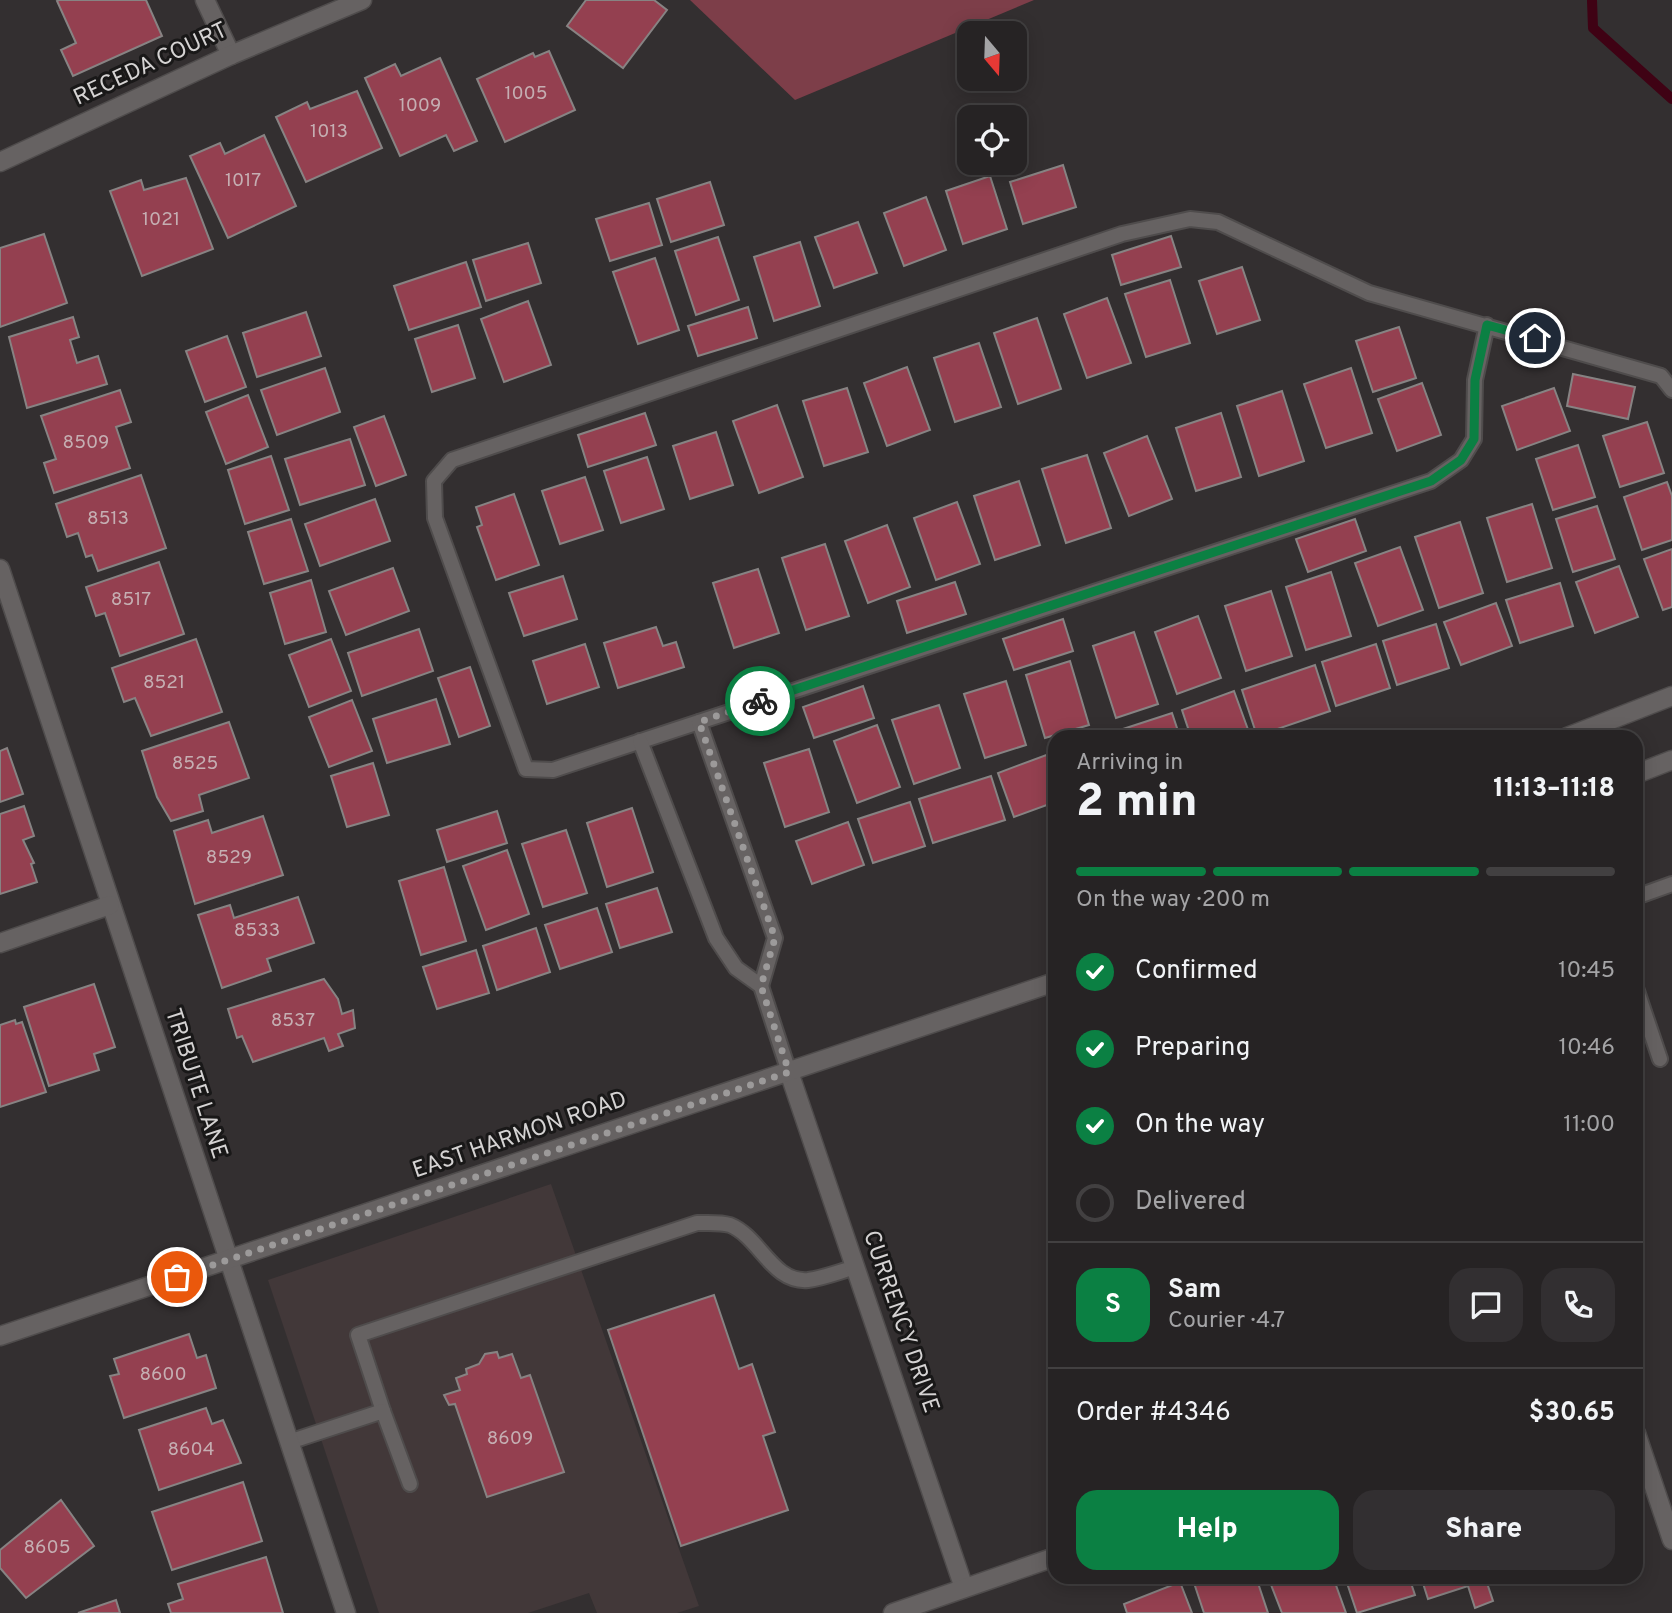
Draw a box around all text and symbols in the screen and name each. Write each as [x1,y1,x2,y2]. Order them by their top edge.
street label: RECEDA COURT [69,17,233,113]
north arrow [957,21,1027,91]
map controls [957,21,1027,175]
house number: 1005 [504,82,548,106]
house number: 1009 [399,94,441,118]
button: locate [957,105,1027,175]
house number: 1013 [310,120,348,144]
house number: 1017 [225,169,261,193]
house number: 1021 [142,208,180,232]
pin [1505,308,1565,368]
icon: home [1516,319,1554,357]
house number: 8509 [63,431,109,455]
house number: 8513 [87,507,129,531]
house number: 8517 [111,588,151,612]
courier [725,666,795,736]
house number: 8521 [143,671,185,695]
icon: bike [741,682,779,720]
text: Arriving in [1076,749,1183,778]
house number: 8525 [172,752,218,776]
text: 11:13–11:18 [1493,773,1615,806]
text: 2 min [1076,774,1198,833]
house number: 8529 [206,846,252,870]
text: On the way · 200 m [1076,886,1270,915]
house number: 8533 [234,919,280,943]
icon: check [1076,953,1114,991]
text: Confirmed [1135,955,1258,988]
text: 10:45 [1558,957,1615,986]
street label: TRIBUTE LANE [157,1005,233,1163]
house number: 8537 [271,1009,315,1033]
icon: check [1076,1030,1114,1068]
text: Preparing [1135,1032,1250,1065]
text: 10:46 [1558,1034,1615,1063]
street label: EAST HARMON ROAD [409,1086,631,1186]
icon: check [1076,1107,1114,1145]
text: On the way [1135,1109,1265,1142]
text: 11:00 [1563,1111,1615,1140]
text: Delivered [1135,1186,1246,1219]
street label: CURRENCY DRIVE [855,1227,945,1417]
pin [147,1247,207,1307]
icon: bag [158,1258,196,1296]
button: chat [1449,1268,1523,1342]
button: phone [1541,1268,1615,1342]
text: Sam [1168,1274,1221,1307]
text: S [1105,1289,1121,1322]
text: Courier · 4.7 [1168,1307,1285,1336]
house number: 8600 [139,1363,187,1387]
text: Order #4346 [1076,1397,1231,1430]
text: $30.65 [1529,1397,1615,1430]
house number: 8609 [487,1427,533,1451]
house number: 8604 [168,1438,214,1462]
button: Help [1076,1490,1339,1570]
button: Share [1353,1490,1615,1570]
house number: 8605 [24,1536,70,1560]

